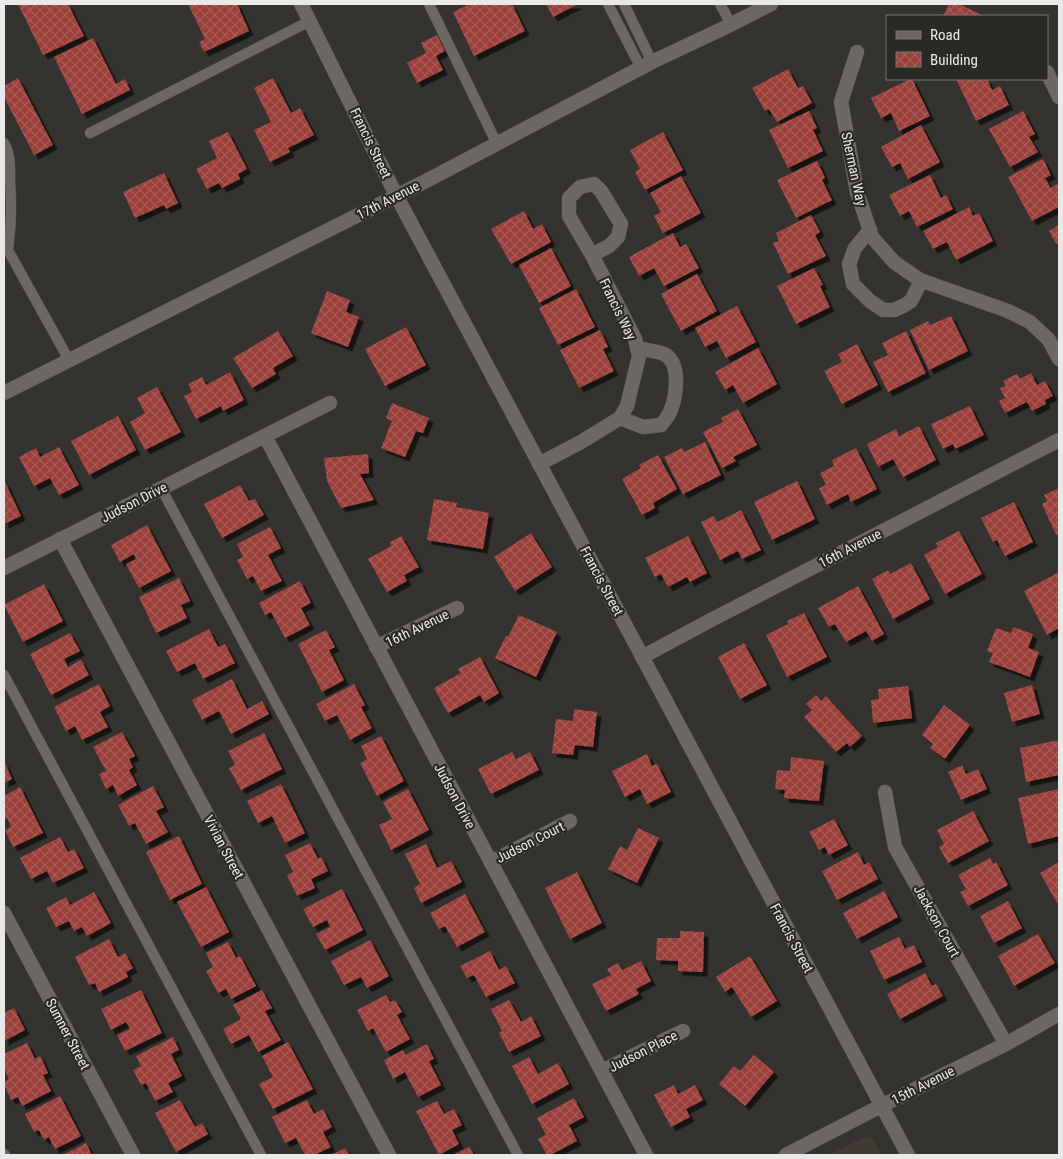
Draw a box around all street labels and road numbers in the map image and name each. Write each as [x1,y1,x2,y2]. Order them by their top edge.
street label: Francis Street [347,105,395,181]
street label: Sherman Way [838,131,870,207]
street label: 17th Avenue [354,177,422,223]
street label: Francis Way [596,276,640,342]
street label: Judson Drive [98,478,170,525]
street label: 16th Avenue [816,525,884,571]
street label: Francis Street [577,544,627,618]
street label: 16th Avenue [383,606,452,650]
street label: Judson Drive [431,761,479,832]
street label: Vivian Street [201,812,247,882]
street label: Judson Court [493,818,567,866]
street label: Jackson Court [911,882,963,960]
street label: Francis Street [767,901,817,975]
street label: Sumner Street [43,996,93,1072]
street label: Judson Place [606,1027,680,1075]
street label: 15th Avenue [889,1062,957,1108]

